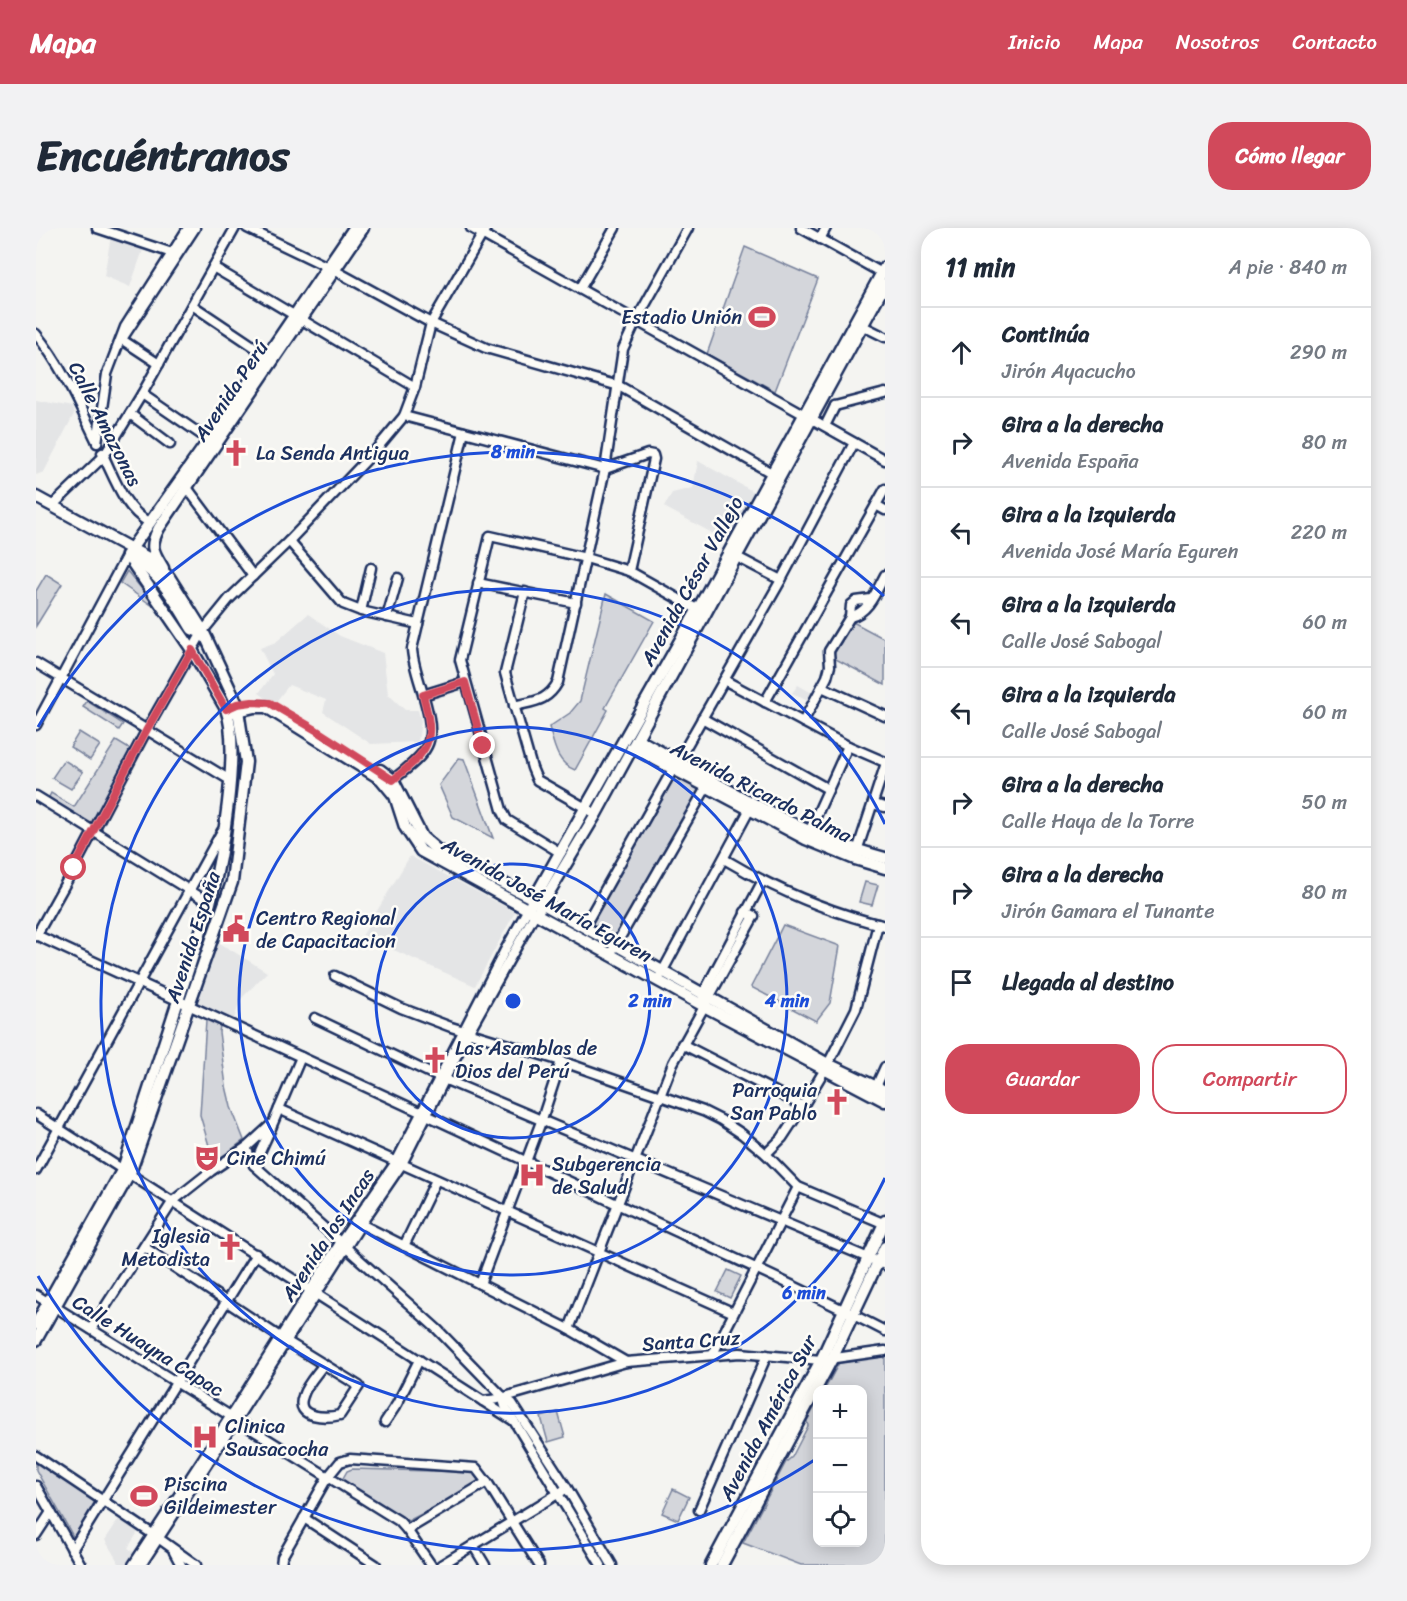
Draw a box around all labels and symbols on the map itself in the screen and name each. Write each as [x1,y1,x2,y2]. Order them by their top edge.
place label: Estadio Unión [621,300,742,335]
sports icon: Estadio Unión [747,302,777,332]
street label: Avenida Perú [183,333,278,450]
street label: Calle Amazonas [58,355,152,494]
place label: La Senda Antigua [256,436,409,471]
text: 8 min [490,436,535,468]
church icon: La Senda Antigua [221,438,251,468]
street label: Avenida César Vallejo [630,490,753,673]
street label: Avenida Ricardo Palma [663,731,859,853]
route end [469,732,495,758]
street label: Avenida José María Eguren [434,827,659,973]
route start [60,854,86,880]
street label: Avenida España [155,866,231,1008]
place label: Centro Regional de Capacitacion [256,901,396,959]
public building icon: Centro Regional de Capacitacion [221,914,251,944]
text: 2 min [627,985,672,1017]
text: 4 min [764,985,810,1017]
centre of rings [503,991,523,1011]
place label: Las Asamblas de Dios del Perú [455,1031,597,1089]
church icon: Las Asamblas de Dios del Perú [420,1045,450,1075]
place label: Parroquia San Pablo [730,1073,818,1131]
church icon: Parroquia San Pablo [822,1087,852,1117]
place label: Cine Chimú [227,1141,326,1176]
theatre icon: Cine Chimú [192,1143,222,1173]
place label: Subgerencia de Salud [552,1147,662,1205]
hospital icon: Subgerencia de Salud [517,1160,547,1190]
street label: Avenida los Incas [271,1161,385,1310]
place label: Iglesia Metodista [121,1219,210,1277]
church icon: Iglesia Metodista [215,1232,245,1262]
text: 6 min [781,1277,826,1309]
street label: Calle Huayna Capac [65,1285,231,1407]
street label: Santa Cruz [641,1320,742,1362]
street label: Avenida América Sur [709,1327,827,1508]
place label: Clinica Sausacocha [225,1409,329,1467]
hospital icon: Clinica Sausacocha [190,1422,220,1452]
place label: Piscina Gildeimester [164,1467,277,1525]
sports icon: Piscina Gildeimester [129,1481,159,1511]

